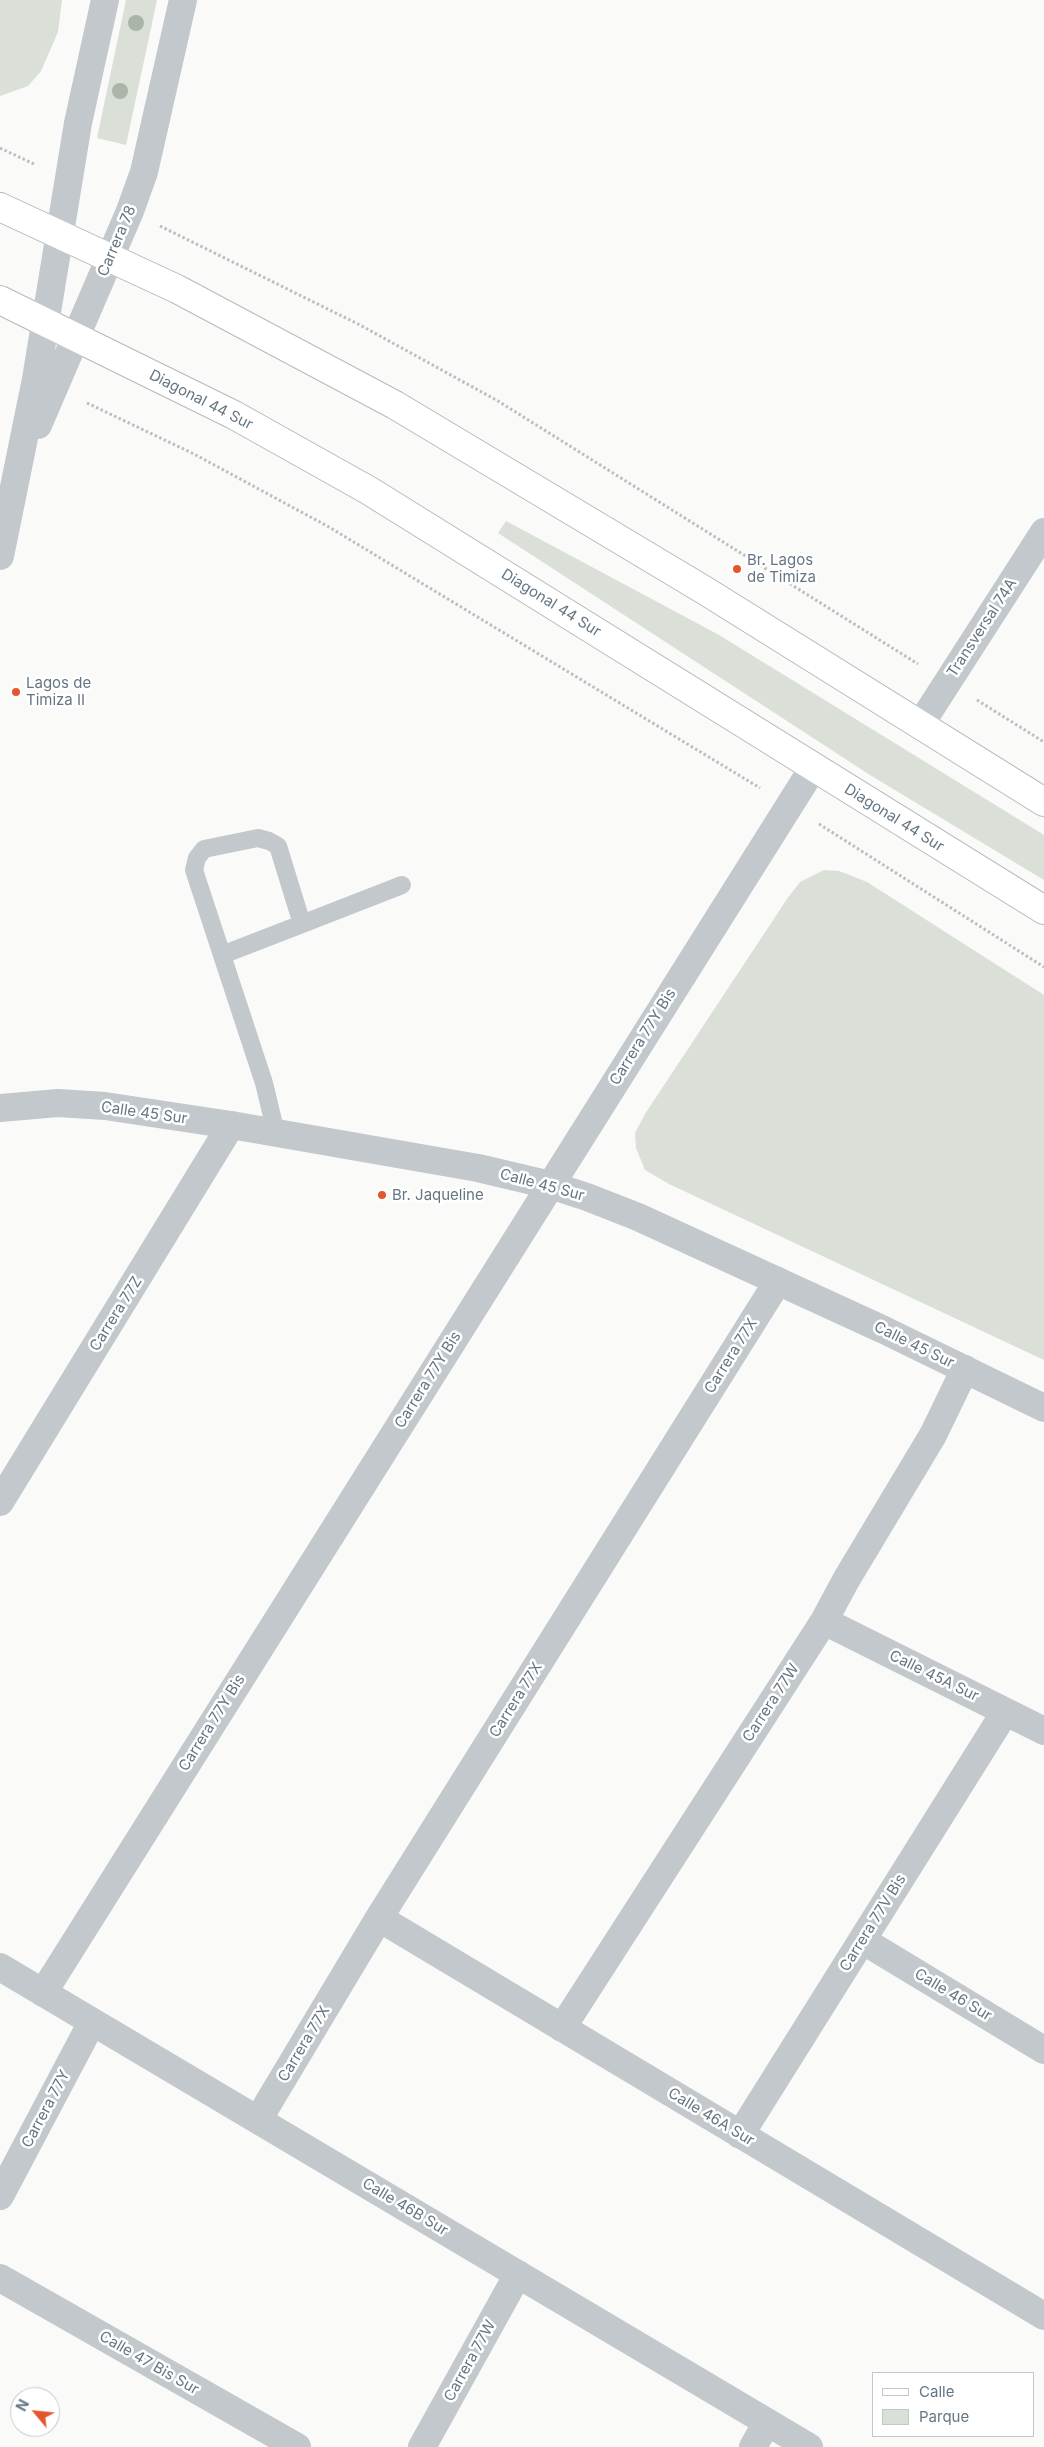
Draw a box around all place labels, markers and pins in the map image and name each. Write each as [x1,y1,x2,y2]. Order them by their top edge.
place label: Br. Lagos de Timiza [747,551,816,586]
marker: Br. Lagos de Timiza [731,563,743,575]
place label: Lagos de Timiza II [26,674,91,709]
marker: Lagos de Timiza II [10,686,22,698]
place label: Br. Jaqueline [392,1186,484,1204]
marker: Br. Jaqueline [376,1189,388,1201]

